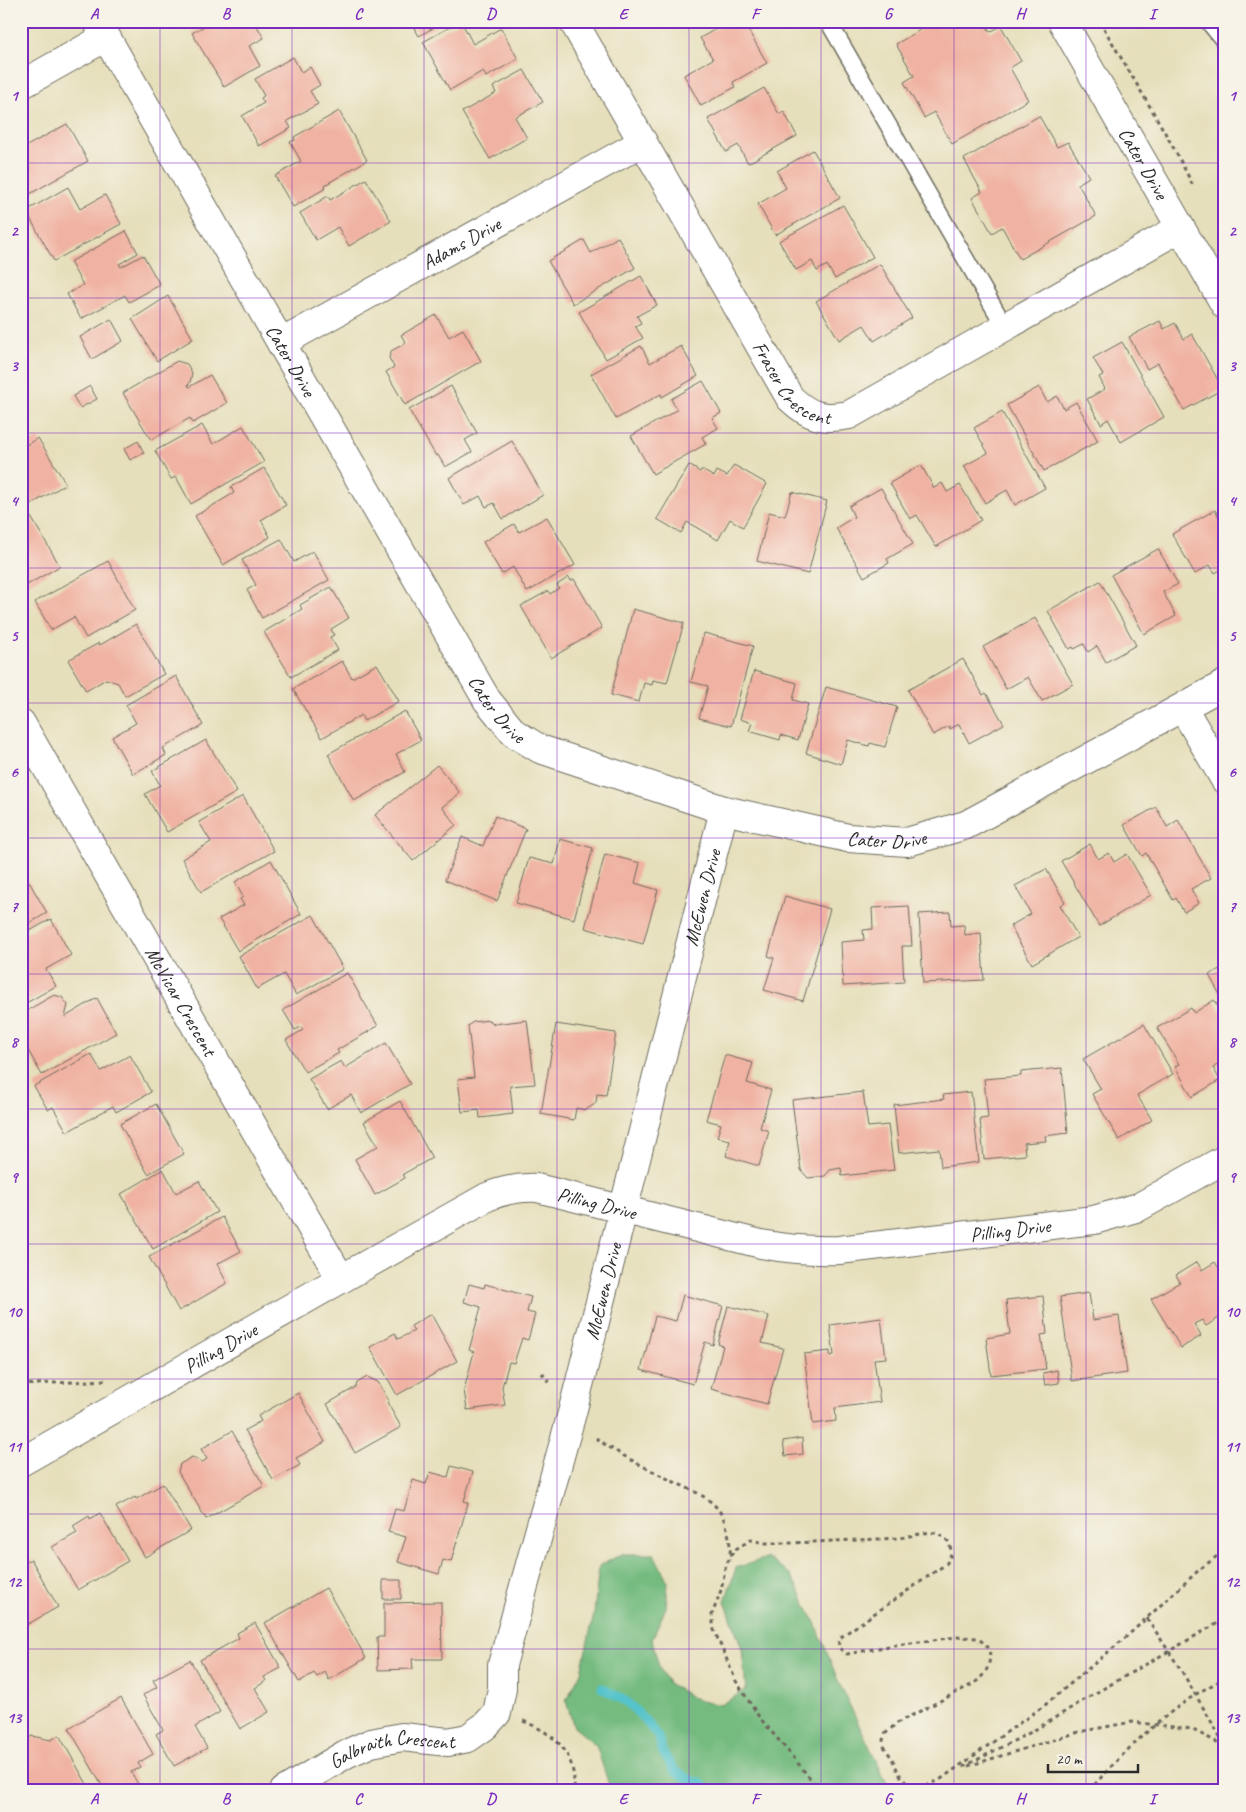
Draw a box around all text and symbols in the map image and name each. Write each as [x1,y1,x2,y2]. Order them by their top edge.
text: A [90,4,100,24]
text: B [222,4,232,24]
text: C [354,4,364,24]
text: D [486,4,497,24]
text: E [619,4,630,24]
text: F [751,4,762,24]
text: G [884,4,894,24]
text: H [1015,4,1027,24]
text: I [1149,4,1159,24]
text: 1 [10,86,19,106]
text: 1 [1228,86,1237,106]
street label: Cater Drive [1113,123,1175,205]
street label: Adams Drive [417,210,506,275]
text: 2 [10,221,19,241]
text: 2 [1228,221,1237,241]
street label: Cater Drive [261,320,322,402]
street label: Fraser Crescent [747,336,833,430]
text: 3 [10,356,19,376]
text: 3 [1228,356,1237,376]
text: 4 [10,491,19,511]
text: 4 [1228,491,1237,511]
text: 5 [11,626,20,646]
text: 5 [1229,626,1238,646]
street label: Cater Drive [463,671,530,750]
text: 6 [10,762,19,782]
text: 6 [1228,762,1237,782]
street label: Cater Drive [846,824,930,855]
street label: McEwen Drive [678,845,727,948]
text: 7 [10,897,19,917]
text: 7 [1228,897,1237,917]
street label: McVicar Crescent [140,942,224,1062]
text: 8 [10,1032,19,1052]
text: 8 [1228,1032,1237,1052]
text: 9 [10,1167,19,1187]
text: 9 [1228,1167,1237,1187]
street label: Pilling Drive [555,1181,640,1225]
street label: Pilling Drive [969,1213,1053,1247]
street label: McEwen Drive [579,1239,627,1342]
text: 10 [7,1302,23,1322]
text: 10 [1225,1302,1241,1322]
street label: Pilling Drive [180,1316,263,1379]
text: 11 [7,1437,23,1457]
text: 11 [1225,1437,1241,1457]
text: 12 [7,1572,23,1592]
text: 12 [1225,1572,1241,1592]
text: 13 [7,1708,23,1728]
text: 13 [1225,1708,1241,1728]
street label: Galbraith Crescent [324,1724,459,1774]
scale bar [1048,1742,1138,1774]
text: 20 m [1056,1750,1083,1769]
text: A [90,1789,100,1809]
text: B [222,1789,232,1809]
text: C [354,1789,364,1809]
text: D [486,1789,497,1809]
text: E [619,1789,630,1809]
text: F [751,1789,762,1809]
text: G [884,1789,894,1809]
text: H [1015,1789,1027,1809]
text: I [1149,1789,1159,1809]

